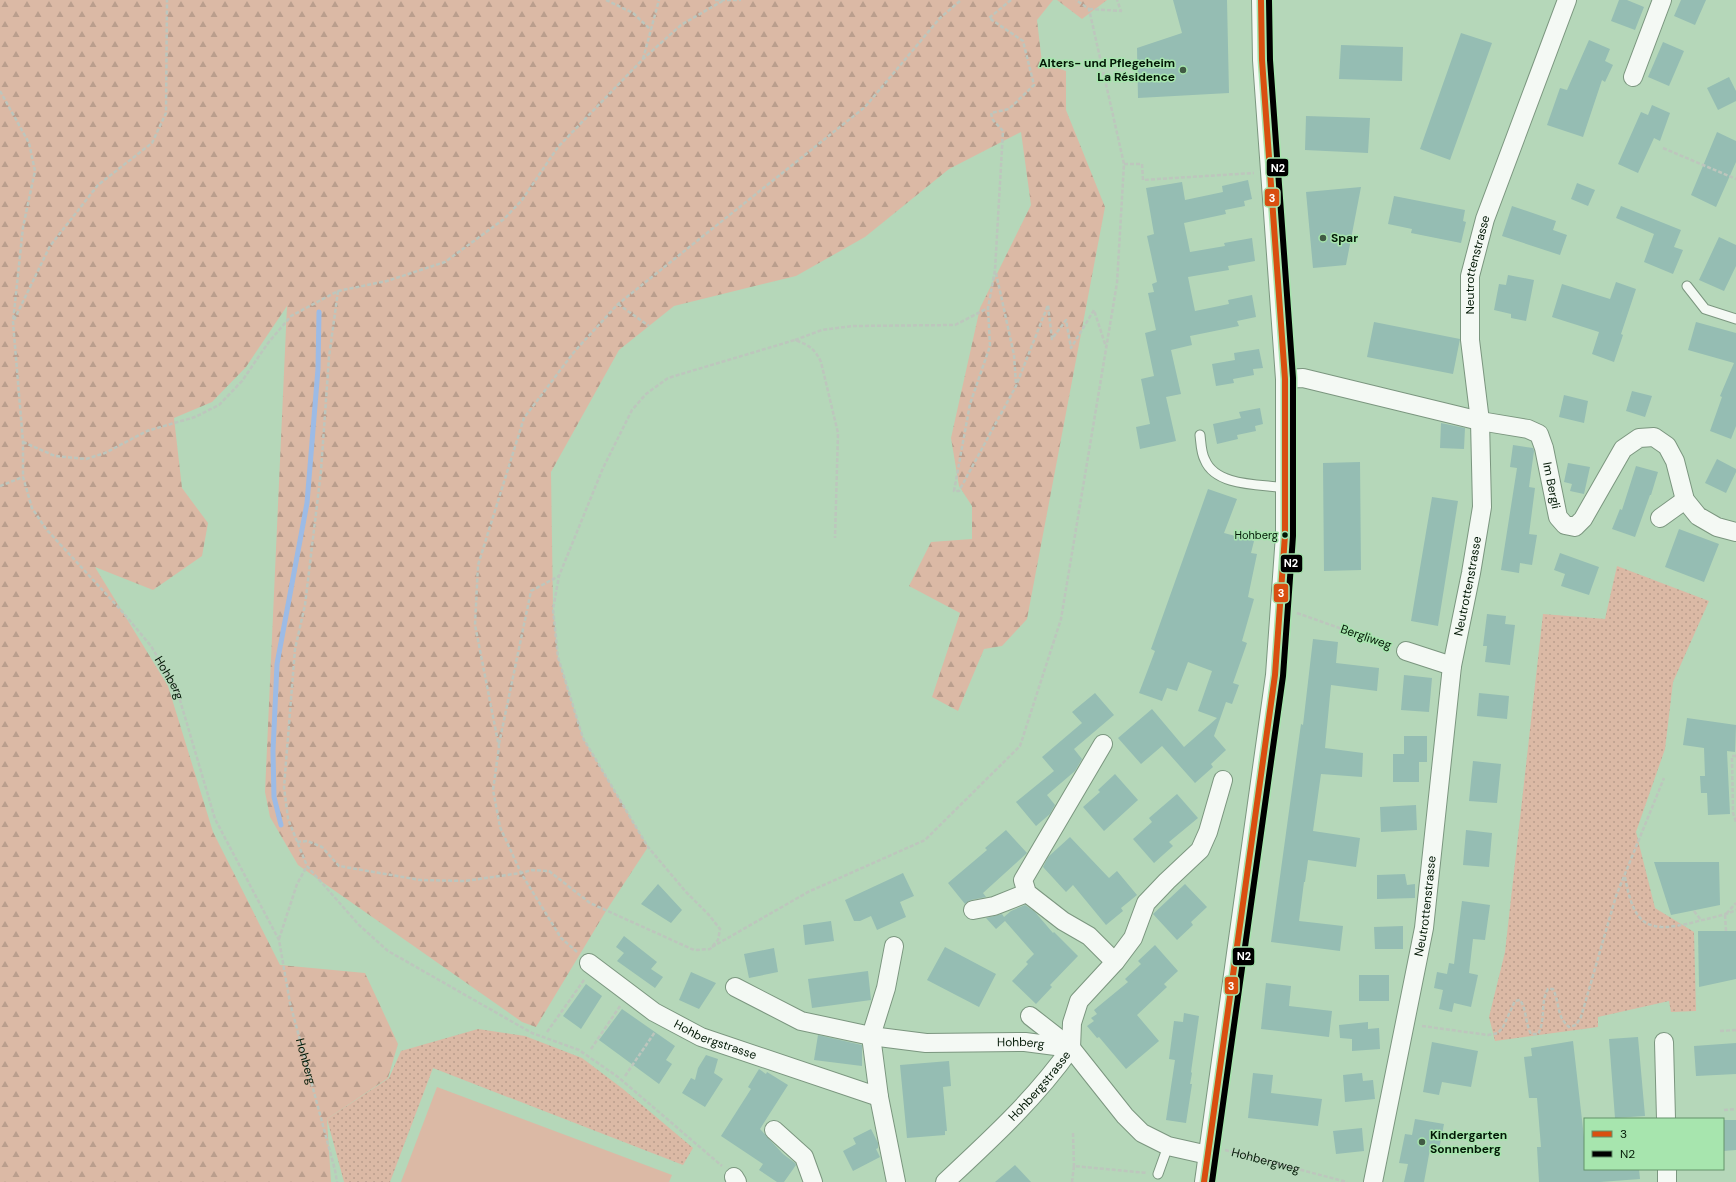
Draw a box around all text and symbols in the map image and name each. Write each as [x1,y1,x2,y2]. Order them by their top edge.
place label: Alters- und Pflegeheim La Résidence [1039,55,1175,85]
marker: Alters- und Pflegeheim La Résidence [1178,65,1188,75]
line badge: N2 [1266,158,1289,177]
text: N2 [1271,161,1285,175]
line badge: 3 [1264,188,1280,207]
text: 3 [1269,191,1275,205]
street label: Neutrottenstrasse [1462,213,1494,315]
place label: Spar [1331,230,1358,246]
marker: Spar [1318,233,1328,243]
street label: Im Bergli [1539,461,1564,510]
place label: Hohberg [1234,528,1278,542]
marker: Hohberg [1280,530,1290,540]
street label: Neutrottenstrasse [1450,535,1485,637]
line badge: N2 [1280,554,1303,573]
text: N2 [1284,556,1298,570]
line badge: 3 [1273,583,1289,603]
text: 3 [1278,586,1284,600]
street label: Bergliweg [1338,621,1394,653]
street label: Hohberg [151,653,187,702]
street label: Neutrottenstrasse [1411,855,1440,958]
line badge: N2 [1232,947,1255,966]
text: N2 [1237,949,1251,963]
line badge: 3 [1224,976,1239,995]
text: 3 [1228,979,1234,993]
street label: Hohbergstrasse [671,1016,759,1063]
street label: Hohberg [997,1034,1046,1052]
street label: Hohberg [292,1036,320,1087]
street label: Hohbergstrasse [1005,1047,1074,1125]
legend [1584,1118,1724,1170]
text: 3 [1620,1126,1627,1142]
place label: Kindergarten Sonnenberg [1430,1127,1507,1157]
marker: Kindergarten Sonnenberg [1417,1137,1427,1147]
street label: Hohbergweg [1230,1144,1302,1177]
text: N2 [1620,1146,1635,1162]

